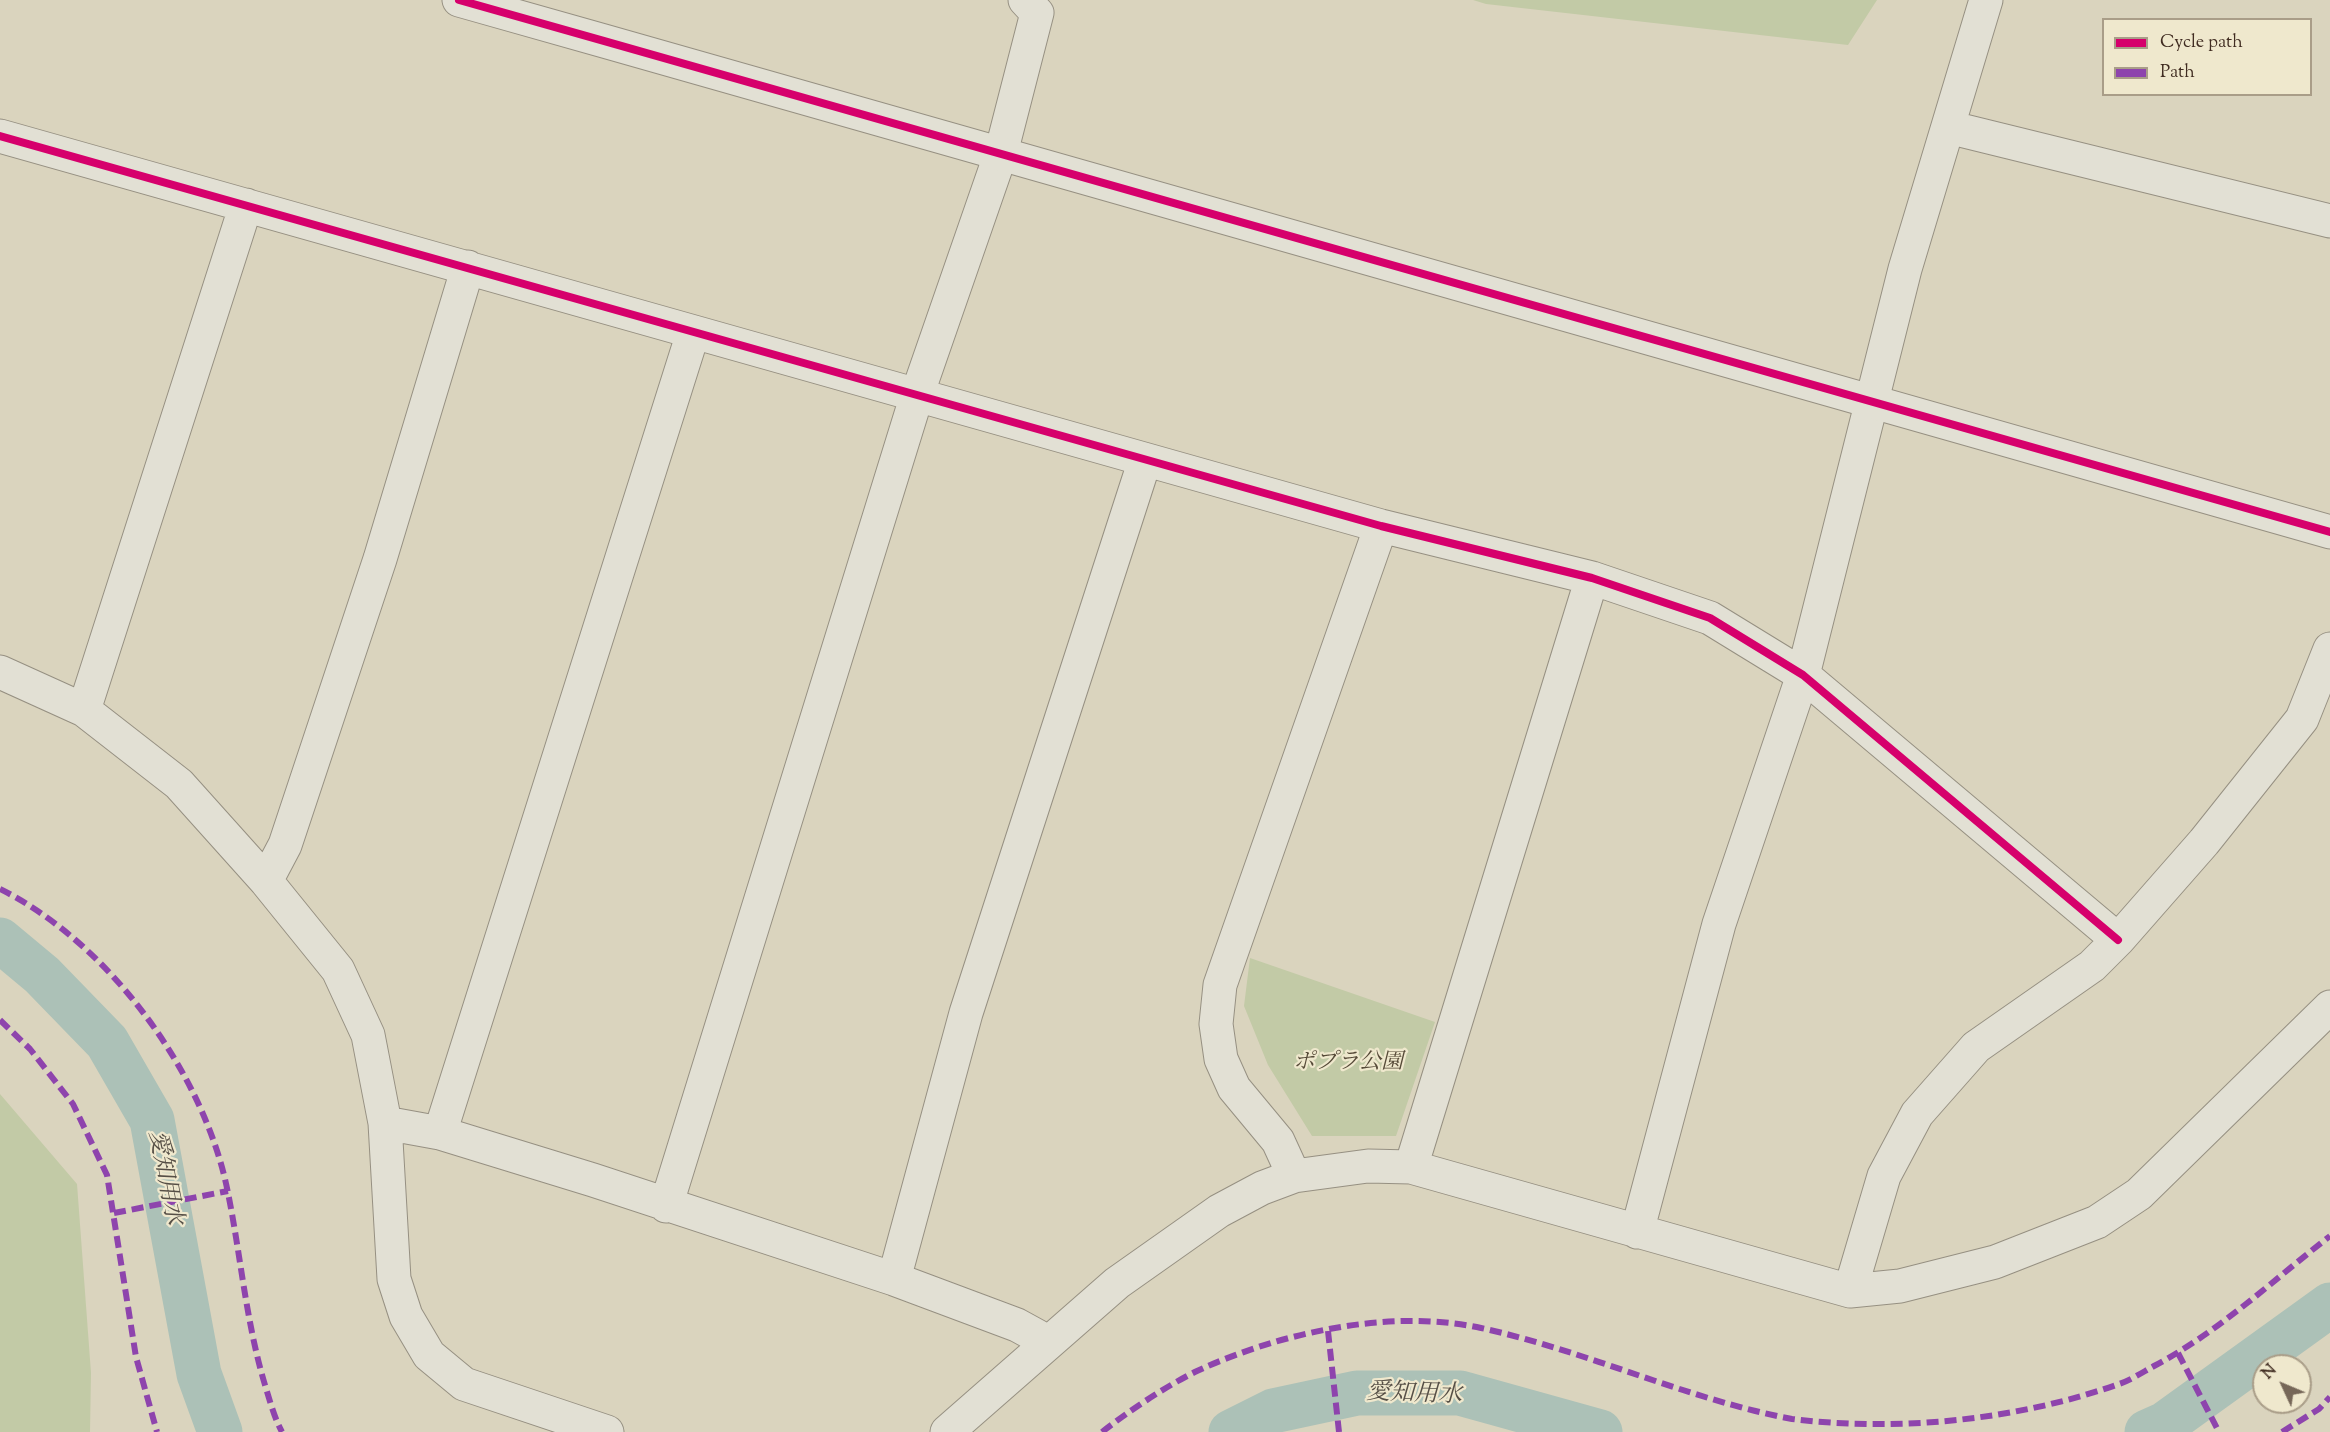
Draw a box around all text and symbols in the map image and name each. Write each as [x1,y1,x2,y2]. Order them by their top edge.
legend [2102,18,2312,96]
text: Cycle path [2160,30,2243,56]
text: Path [2160,60,2195,86]
park label: ポプラ公園 [1293,1051,1403,1077]
water label: 愛知用水 [140,1128,186,1228]
north arrow [2252,1354,2312,1414]
text: N [2257,1360,2283,1385]
water label: 愛知用水 [1366,1380,1462,1412]

